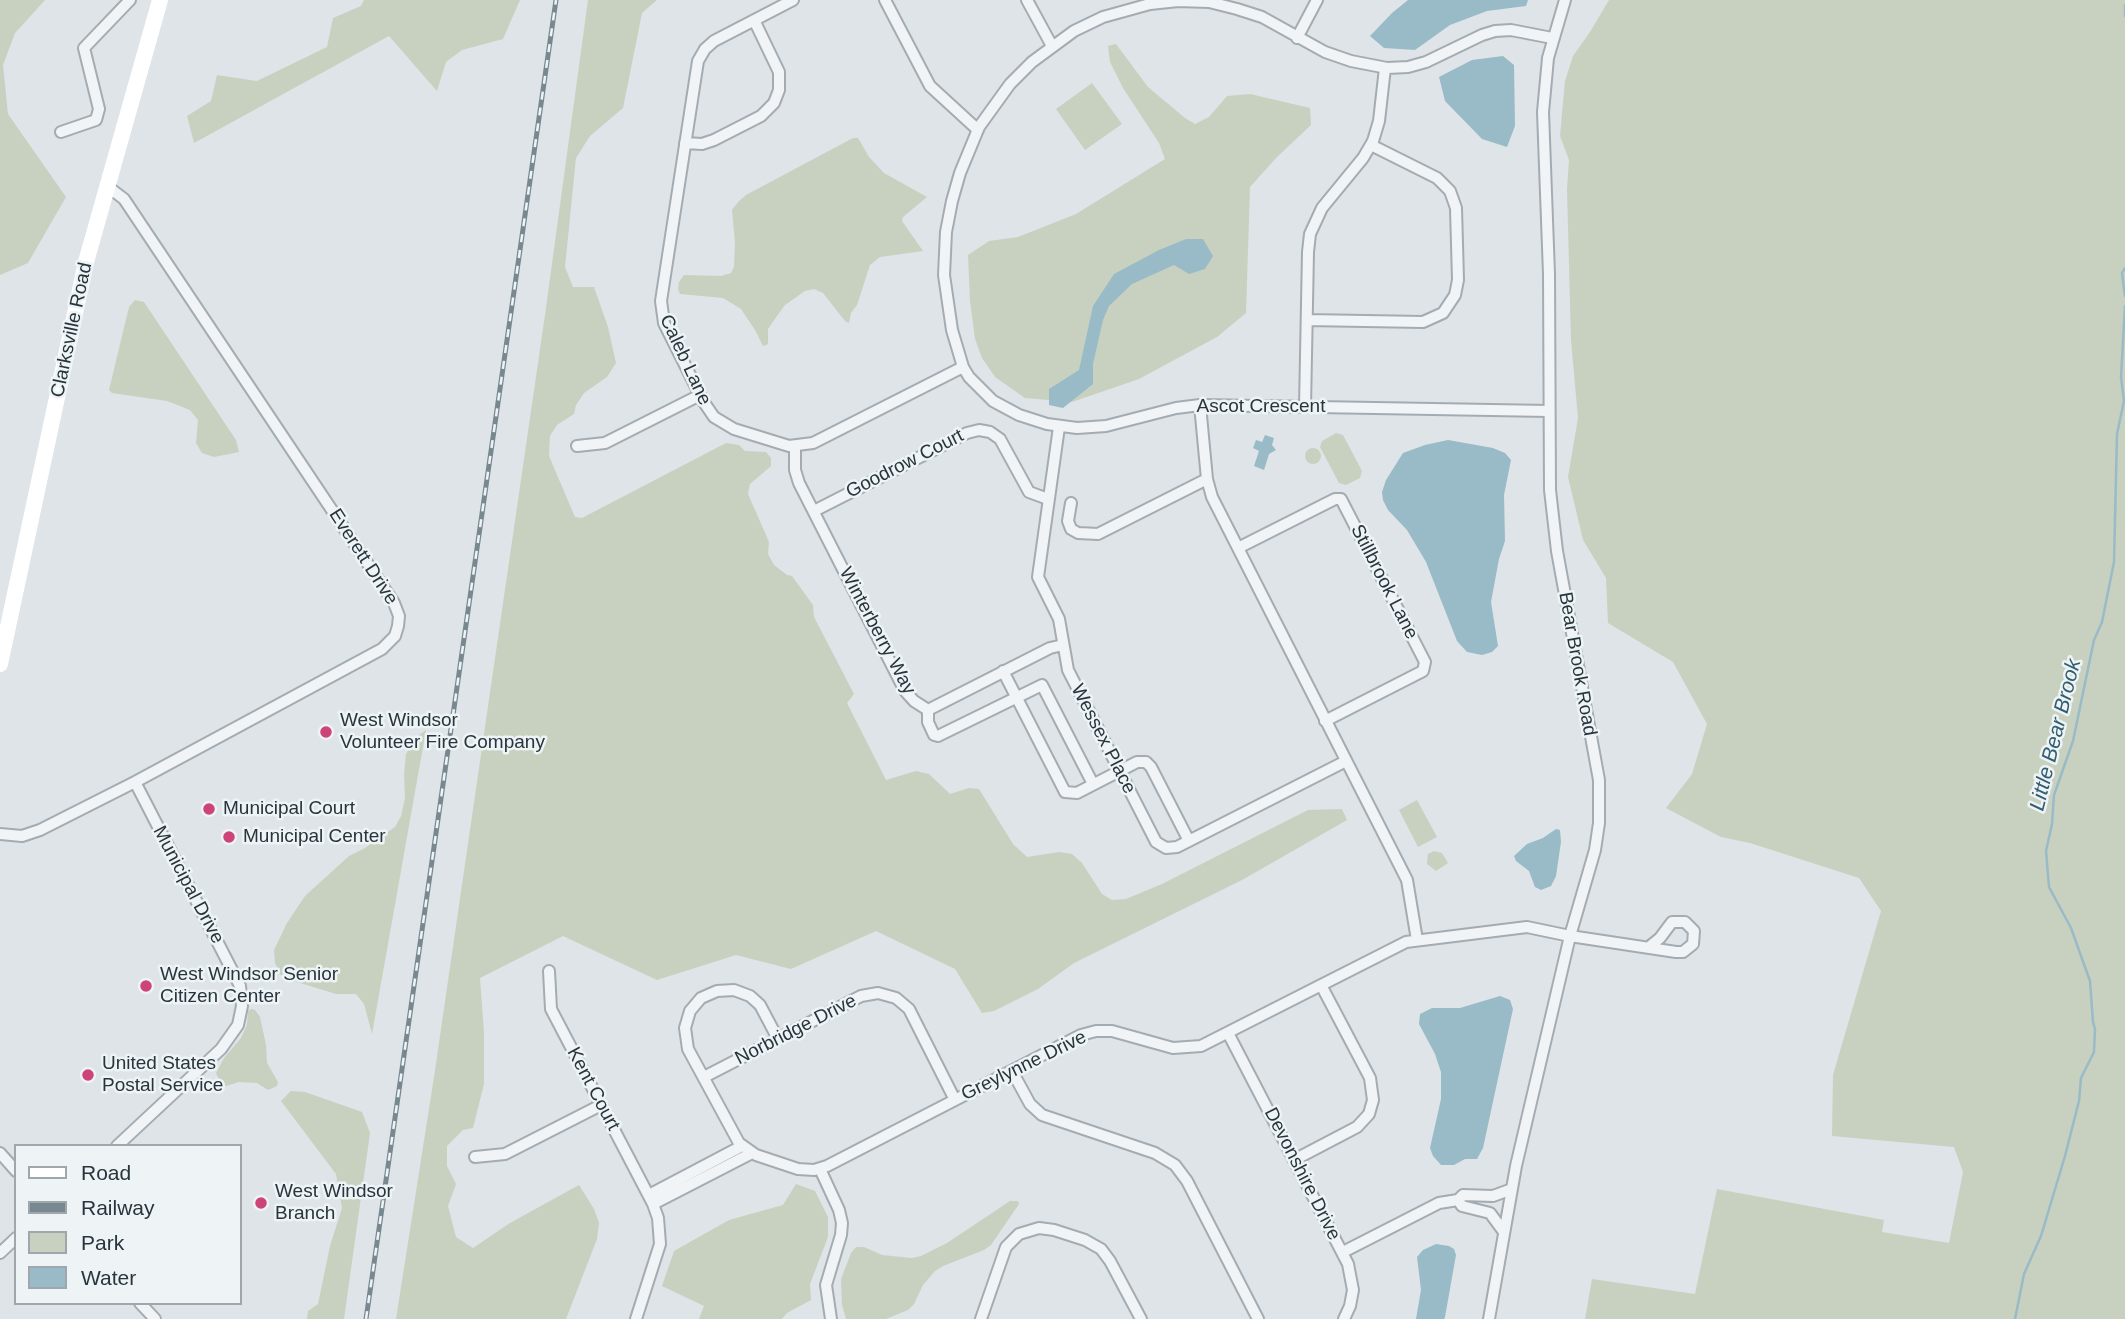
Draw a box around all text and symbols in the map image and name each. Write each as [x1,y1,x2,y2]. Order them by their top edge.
street label: Clarksville Road [47,260,97,400]
street label: Caleb Lane [654,311,716,409]
street label: Ascot Crescent [1197,396,1325,418]
street label: Goodrow Court [842,425,968,503]
street label: Everett Drive [324,505,402,609]
street label: Stillbrook Lane [1345,521,1423,643]
street label: Winterberry Way [834,564,920,698]
street label: Bear Brook Road [1553,590,1601,738]
water label: Little Bear Brook [2025,657,2087,813]
street label: Wessex Place [1066,680,1140,798]
place label: West Windsor Volunteer Fire Company [340,710,545,754]
marker: West Windsor Volunteer Fire Company [318,724,334,740]
place label: Municipal Court [223,798,355,820]
marker: Municipal Court [201,801,217,817]
street label: Municipal Drive [147,822,229,948]
place label: Municipal Center [243,826,386,848]
marker: Municipal Center [221,829,237,845]
place label: West Windsor Senior Citizen Center [160,964,338,1008]
marker: West Windsor Senior Citizen Center [138,978,154,994]
street label: Norbridge Drive [732,990,860,1070]
street label: Greylynne Drive [958,1026,1090,1106]
street label: Kent Court [562,1044,624,1134]
place label: United States Postal Service [102,1053,223,1097]
marker: United States Postal Service [80,1067,96,1083]
street label: Devonshire Drive [1259,1104,1345,1244]
legend [14,1144,242,1305]
text: Road [81,1161,131,1184]
place label: West Windsor Branch [275,1181,393,1225]
marker: West Windsor Branch [253,1195,269,1211]
text: Railway [81,1196,155,1219]
text: Park [81,1231,124,1254]
text: Water [81,1266,136,1289]

